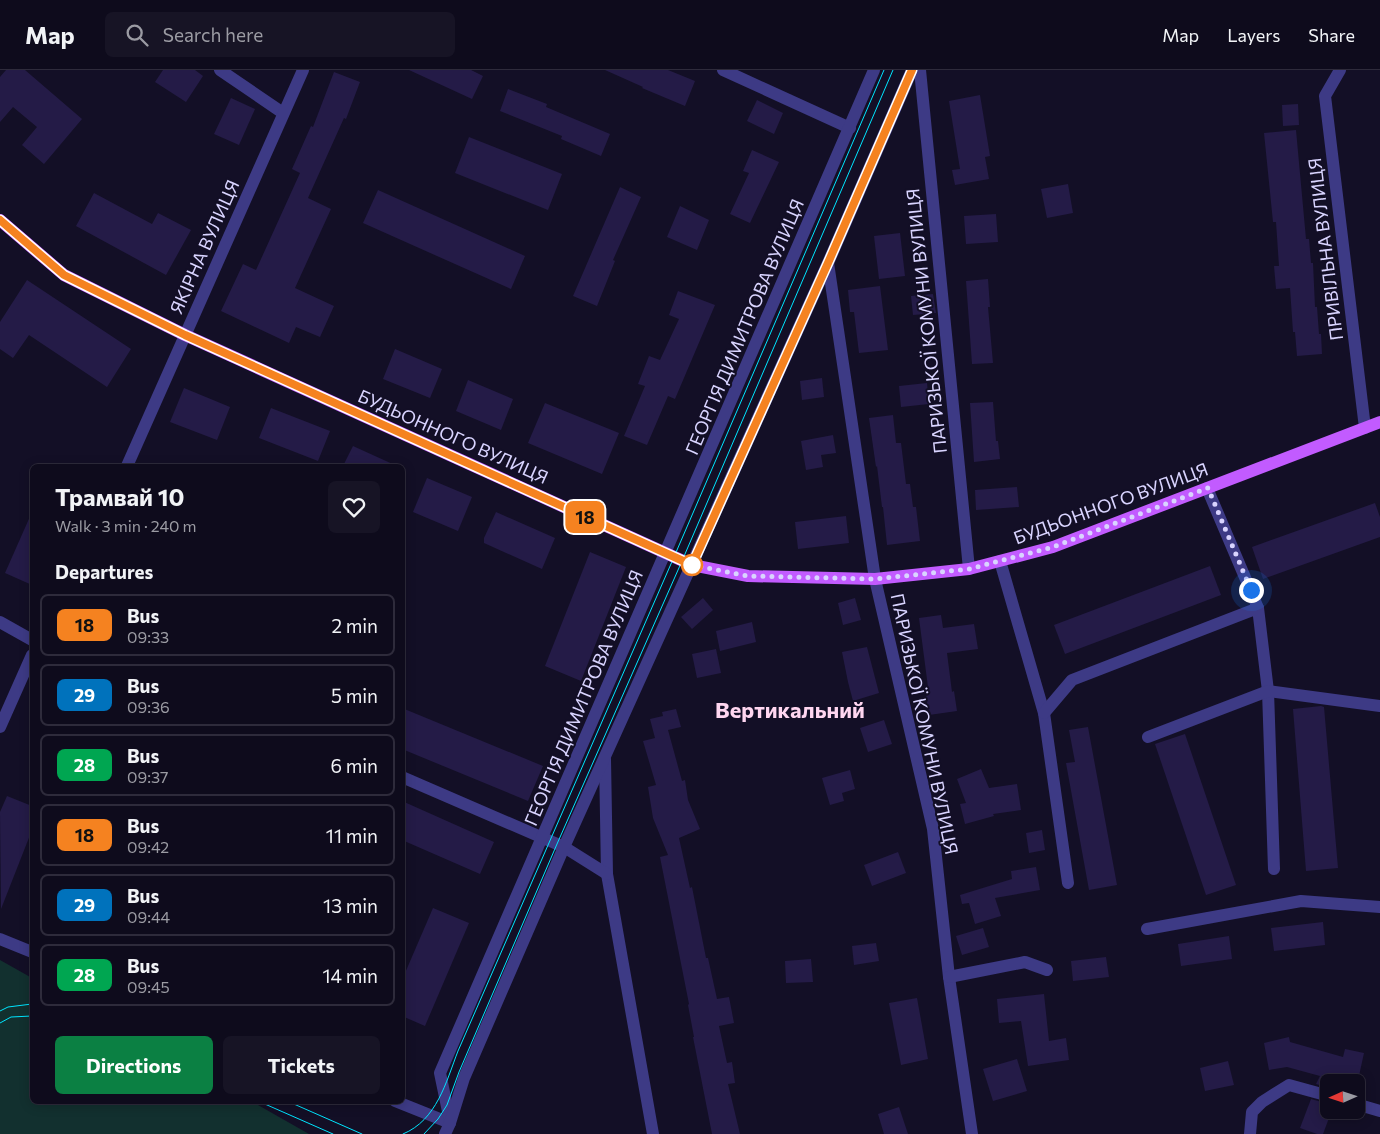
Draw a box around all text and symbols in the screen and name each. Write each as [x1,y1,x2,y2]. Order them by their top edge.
search box [105,12,455,57]
text: Map [25,20,75,49]
icon: search [123,21,151,49]
text: Search here [163,23,263,46]
text: Map [1162,24,1199,46]
text: Layers [1227,24,1280,46]
text: Share [1308,24,1355,46]
street label: ПРИВІЛЬНА ВУЛИЦЯ [1303,157,1347,342]
street label: ЯКІРНА ВУЛИЦЯ [165,176,244,317]
street label: ПАРИЗЬКОЇ КОМУНИ ВУЛИЦЯ [901,187,951,455]
street label: ГЕОРГІЯ ДИМИТРОВА ВУЛИЦЯ [680,195,808,458]
street label: БУДЬОННОГО ВУЛИЦЯ [355,384,552,488]
street label: БУДЬОННОГО ВУЛИЦЯ [1010,458,1211,549]
button: heart [328,481,380,533]
text: Трамвай 10 [55,482,184,511]
line badge: 18 [562,501,608,533]
text: 18 [575,506,595,528]
text: Walk · 3 min · 240 m [55,516,196,535]
unlabelled marker [681,554,703,576]
text: Departures [55,560,153,583]
street label: ГЕОРГІЯ ДИМИТРОВА ВУЛИЦЯ [519,566,647,829]
your location [1239,578,1264,603]
street label: ПАРИЗЬКОЇ КОМУНИ ВУЛИЦЯ [887,591,963,856]
text: Bus [127,604,159,627]
text: 18 [75,614,94,636]
text: 2 min [331,614,378,637]
text: 09:33 [127,627,169,646]
text: Bus [127,674,159,697]
text: 29 [74,684,95,706]
text: 5 min [331,684,378,707]
district label: Вертикальний [715,696,865,723]
text: 09:36 [127,697,170,716]
text: Bus [127,744,159,767]
text: 28 [74,754,95,776]
text: 6 min [330,754,378,777]
text: 09:37 [127,767,168,786]
text: Bus [127,814,159,837]
text: 18 [75,824,94,846]
text: 11 min [326,824,378,847]
text: 09:42 [127,837,169,856]
text: Bus [127,884,159,907]
text: 29 [74,894,95,916]
text: 13 min [323,894,378,917]
text: 09:44 [127,907,170,926]
text: Bus [127,954,159,977]
text: 28 [74,964,95,986]
text: 14 min [322,964,378,987]
text: 09:45 [127,977,170,996]
button: Directions [55,1036,213,1094]
button: Tickets [223,1036,380,1094]
north arrow [1320,1074,1365,1119]
map controls [1320,1074,1365,1119]

